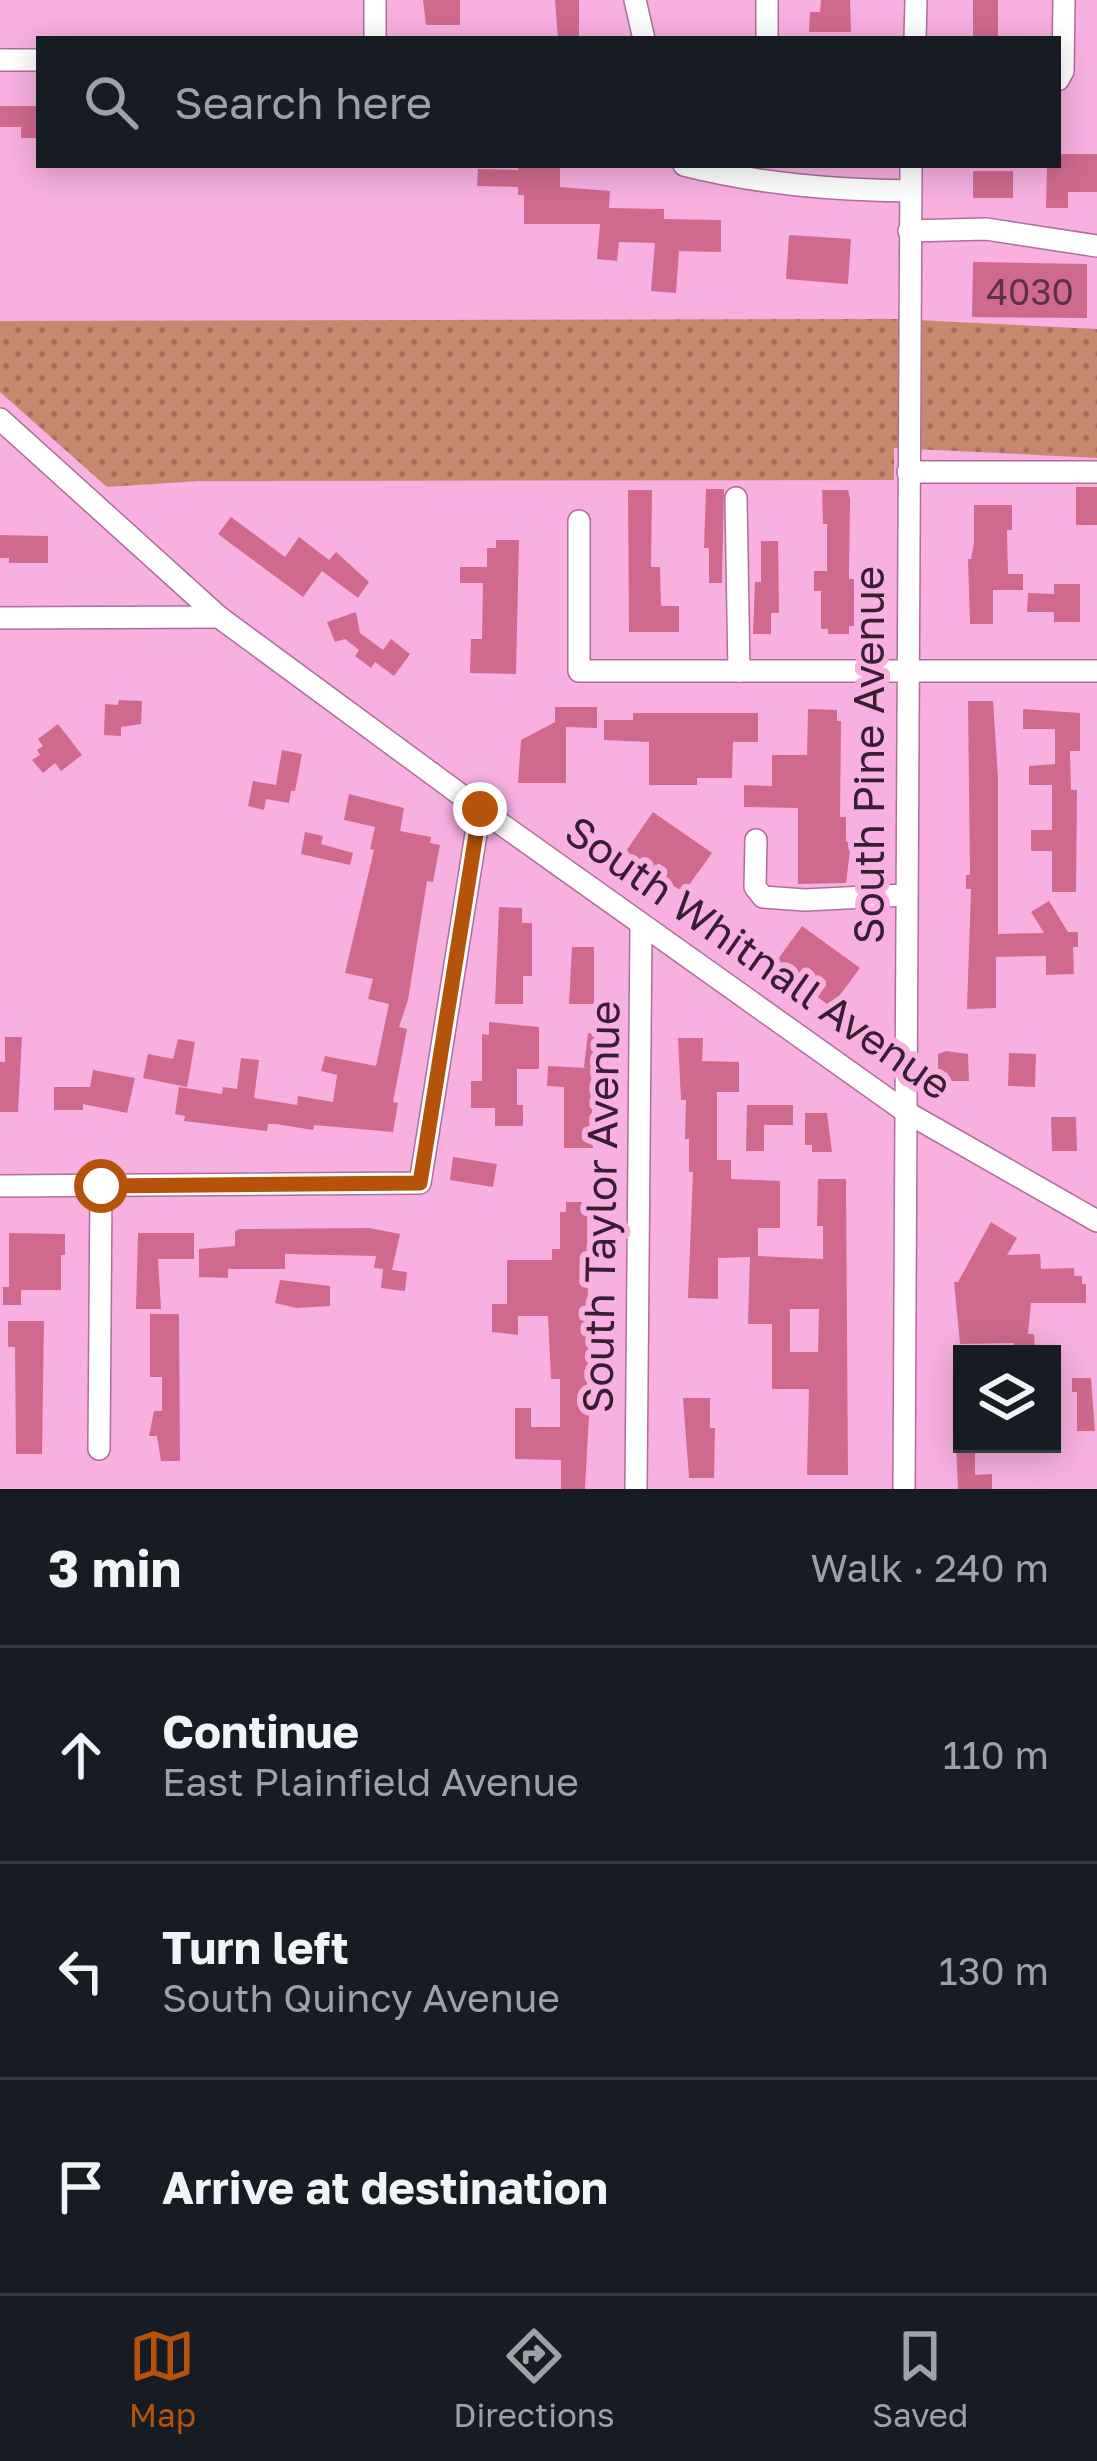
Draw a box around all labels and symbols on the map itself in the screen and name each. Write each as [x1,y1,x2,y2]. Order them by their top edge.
house number: 4030 [986,270,1074,313]
street label: South Pine Avenue [843,566,893,944]
route end [453,782,507,836]
street label: South Whitnall Avenue [556,805,962,1109]
street label: South Taylor Avenue [571,1000,629,1414]
route start [74,1159,128,1213]

